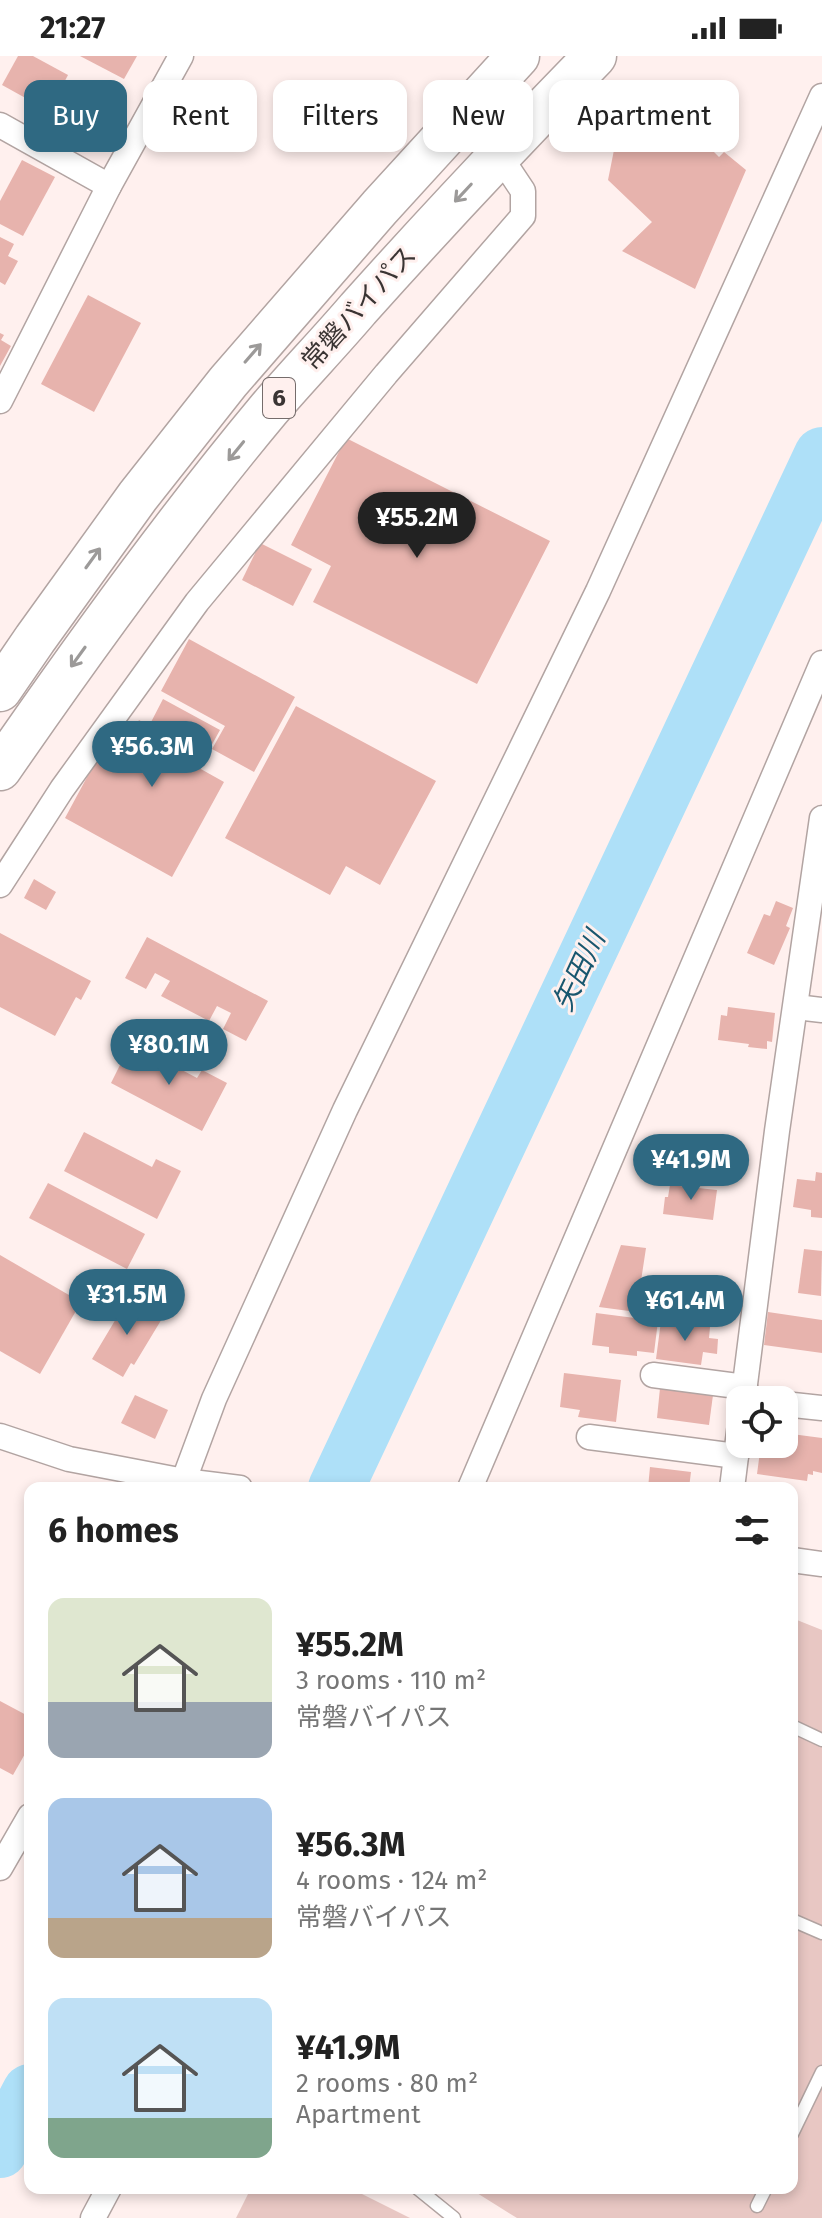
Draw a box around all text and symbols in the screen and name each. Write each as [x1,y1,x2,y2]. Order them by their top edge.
text: 21:27 [40,10,105,46]
chip: Buy [24,80,127,152]
chip: Rent [143,80,257,152]
chip: Filters [273,80,407,152]
chip: New [423,80,533,152]
chip: Apartment [549,80,739,152]
one-way arrow [455,183,473,203]
street label: 常磐バイパス [295,240,423,376]
one-way arrow [244,343,262,364]
road number: 6 [263,378,295,418]
one-way arrow [227,440,244,461]
pin: ¥55.2M [352,492,482,560]
text: ¥55.2M [376,502,458,533]
one-way arrow [85,548,102,569]
one-way arrow [69,646,86,668]
pin: ¥56.3M [87,721,217,789]
text: ¥56.3M [110,731,194,762]
water label: 矢田川 [546,923,613,1016]
pin: ¥80.1M [104,1019,234,1087]
text: ¥80.1M [129,1029,209,1060]
pin: ¥41.9M [626,1134,756,1202]
text: ¥41.9M [651,1144,731,1175]
pin: ¥31.5M [62,1269,192,1337]
pin: ¥61.4M [620,1275,750,1343]
text: ¥31.5M [87,1279,167,1310]
text: ¥61.4M [645,1285,725,1316]
map controls [726,1386,798,1458]
button: locate [726,1386,798,1458]
icon: filters [730,1508,774,1552]
text: 6 homes [48,1510,179,1551]
text: ¥55.2M [296,1624,404,1665]
icon: home [112,1630,208,1726]
text: 3 rooms · 110 m² [296,1665,486,1696]
text: 常磐バイパス [296,1702,451,1733]
text: ¥56.3M [296,1824,405,1865]
icon: home [112,1830,208,1926]
text: 4 rooms · 124 m² [296,1865,488,1896]
text: 常磐バイパス [296,1902,451,1933]
text: ¥41.9M [296,2027,400,2068]
icon: home [112,2030,208,2126]
text: 2 rooms · 80 m² [296,2068,478,2099]
text: Apartment [296,2099,421,2130]

